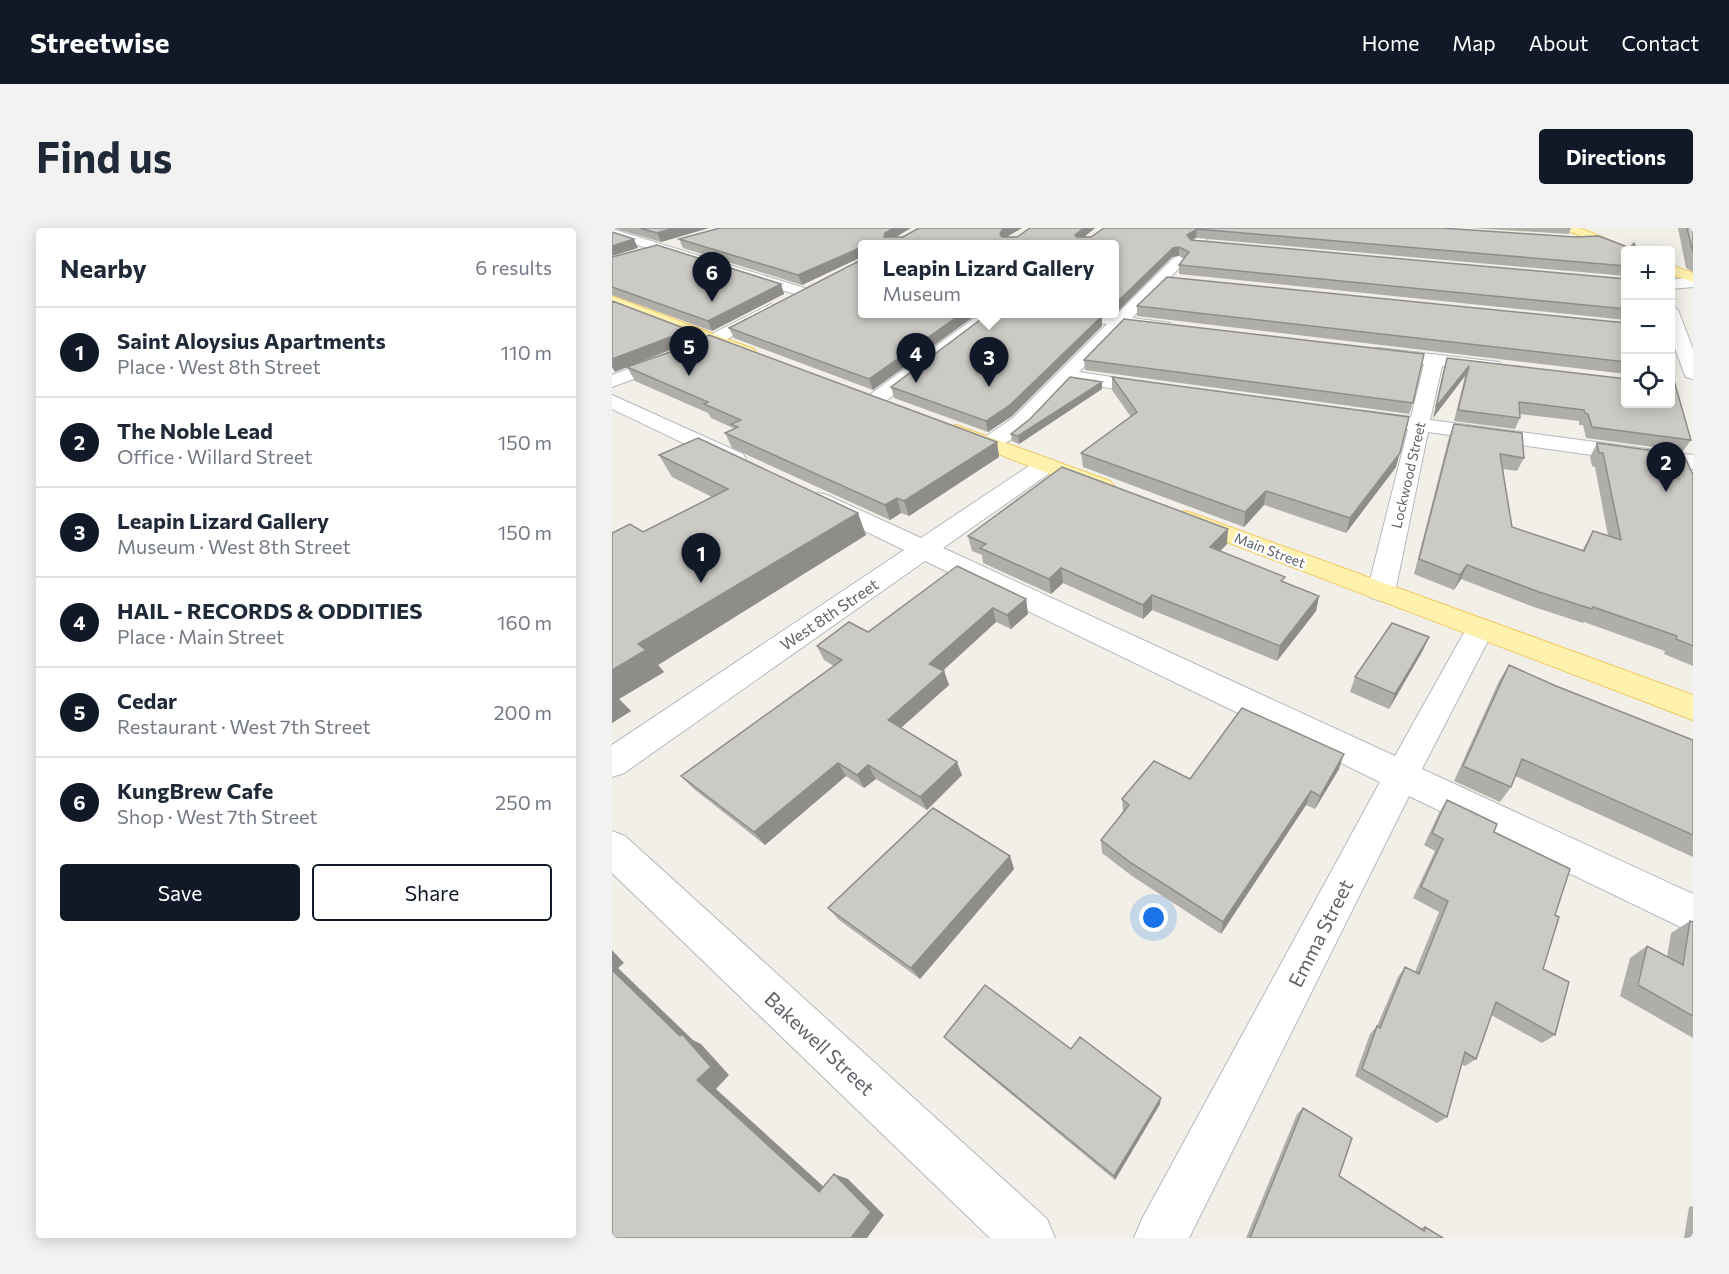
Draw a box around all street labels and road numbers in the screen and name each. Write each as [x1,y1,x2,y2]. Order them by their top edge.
street label: Lockwood Street [1387,420,1429,530]
street label: Main Street [1232,529,1308,571]
street label: West 8th Street [776,574,882,654]
street label: Emma Street [1283,875,1357,991]
street label: Bakewell Street [760,986,880,1100]

